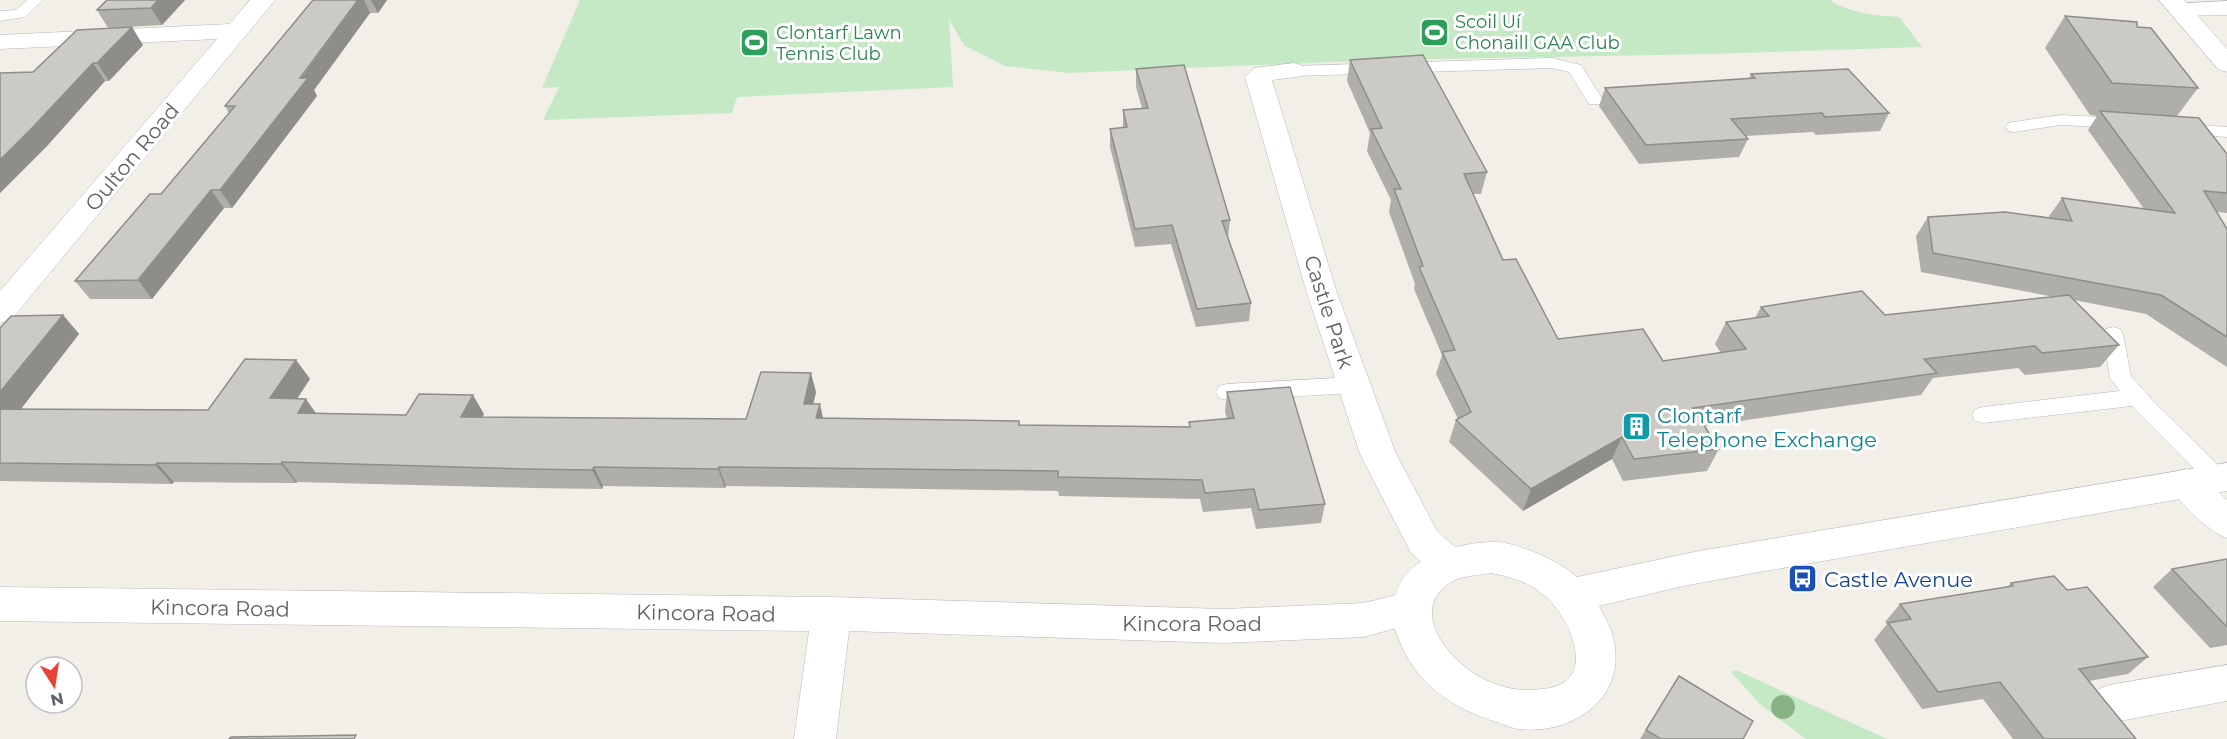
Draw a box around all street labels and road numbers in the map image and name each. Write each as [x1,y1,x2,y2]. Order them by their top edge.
street label: Oulton Road [80,98,184,216]
street label: Castle Park [1299,252,1359,372]
street label: Kincora Road [150,594,290,622]
street label: Kincora Road [636,599,776,627]
street label: Kincora Road [1122,611,1262,636]

